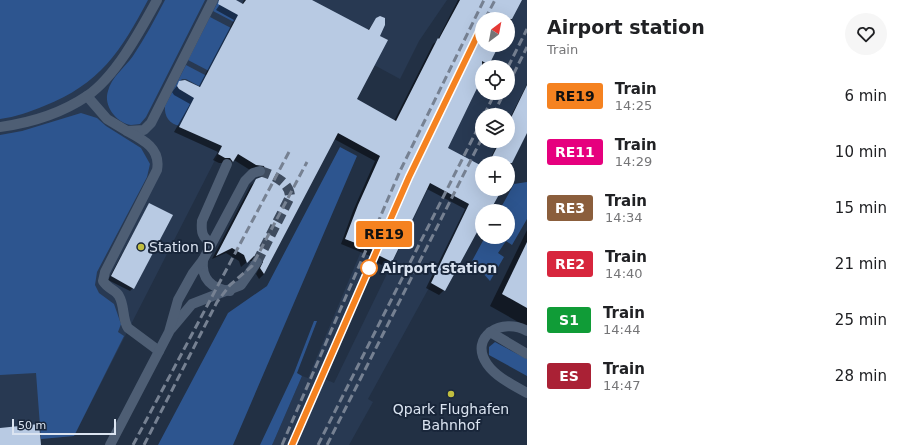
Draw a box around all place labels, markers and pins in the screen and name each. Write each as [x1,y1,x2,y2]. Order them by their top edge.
place label: Station D [149,239,214,255]
marker: Station D [136,242,146,252]
marker: Airport station [360,259,378,277]
place label: Airport station [381,260,497,276]
marker: Qpark Flughafen Bahnhof [446,389,456,399]
place label: Qpark Flughafen Bahnhof [393,401,509,433]

